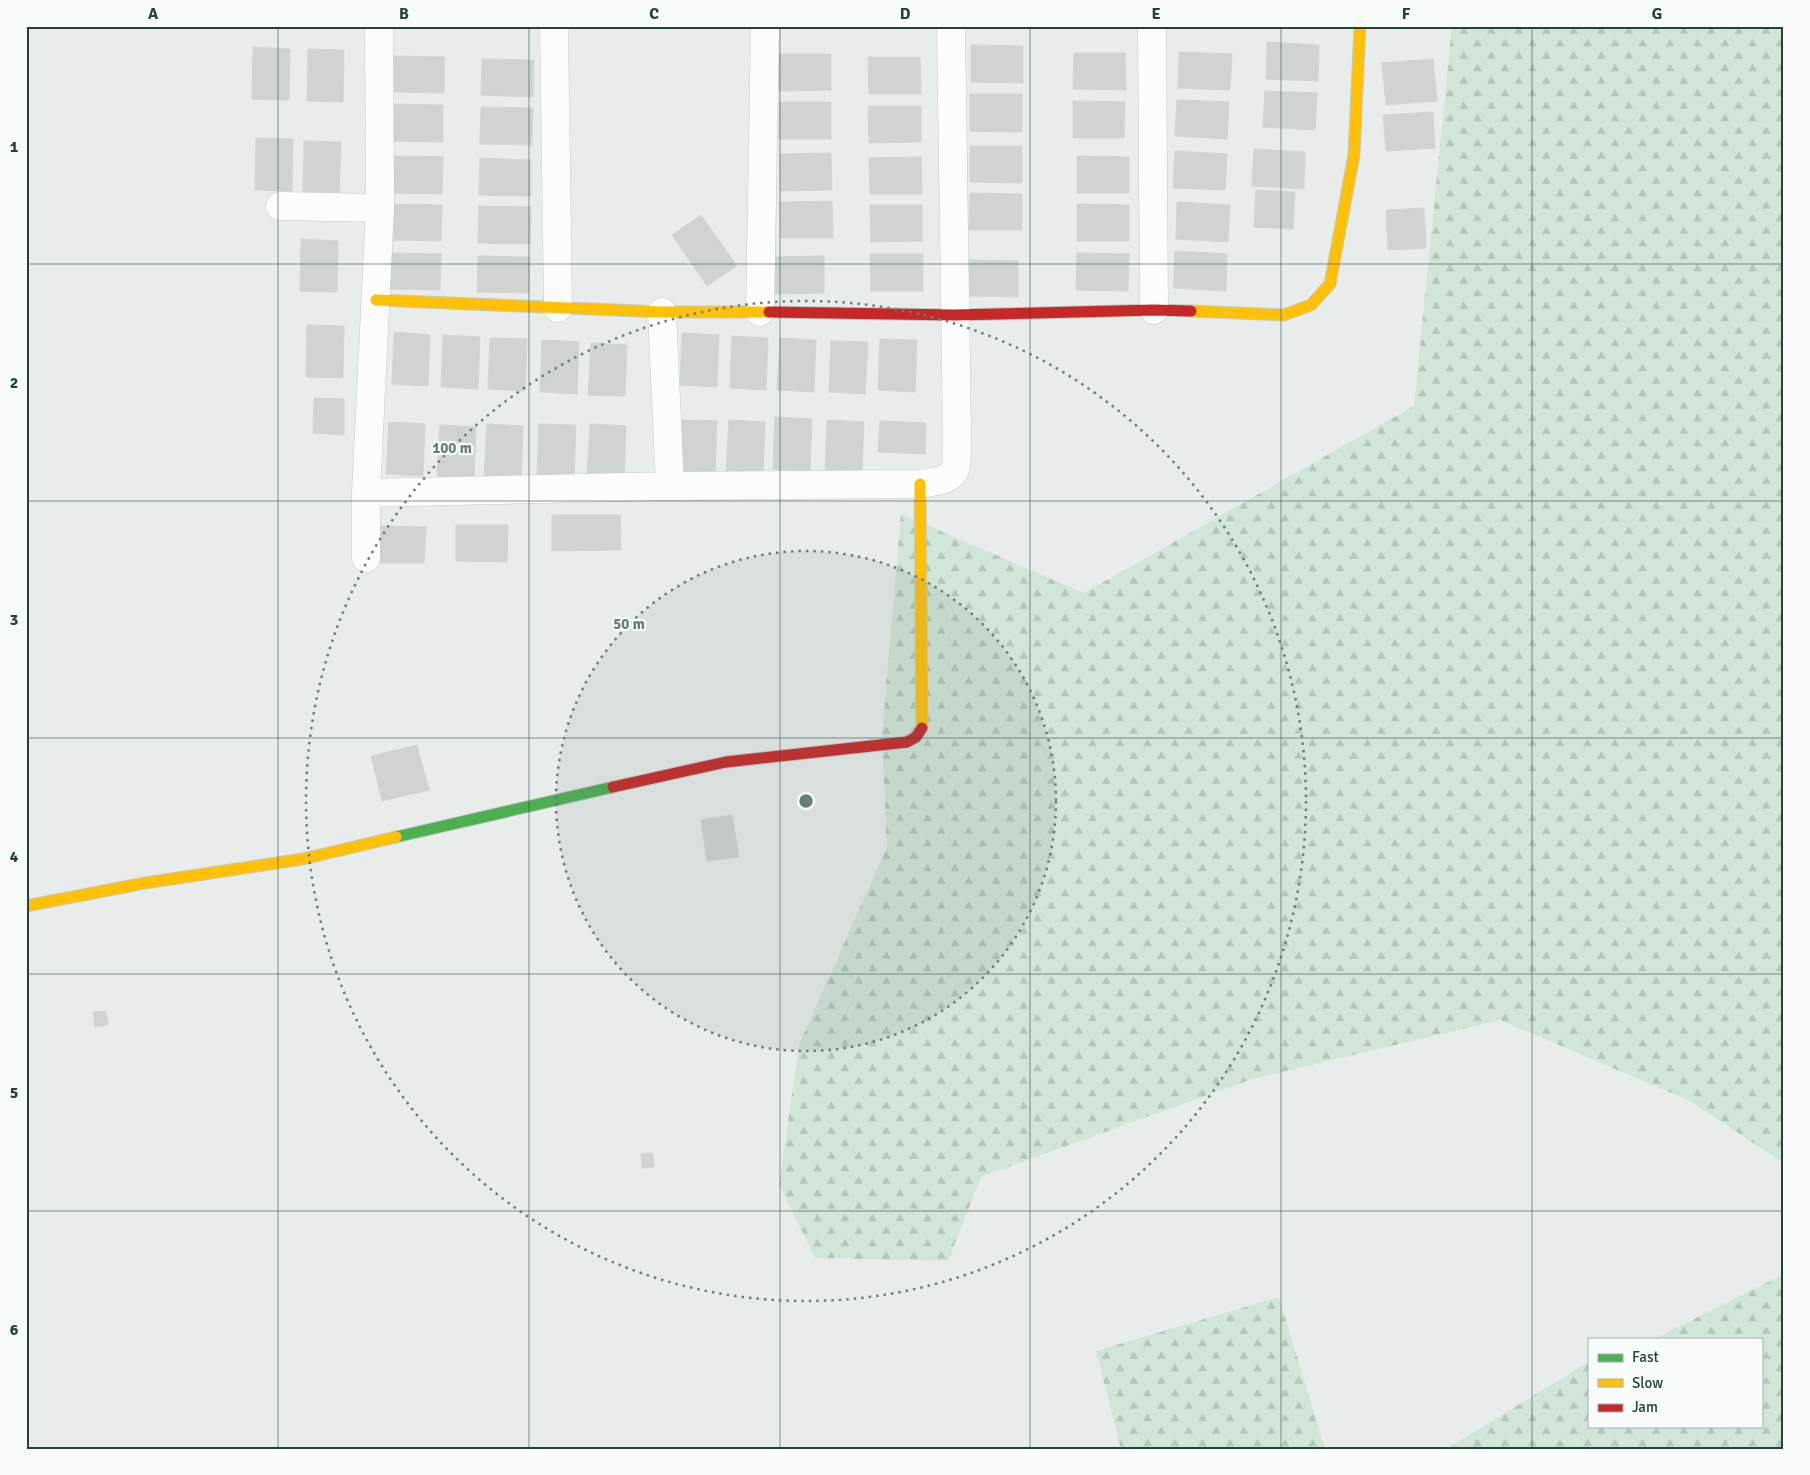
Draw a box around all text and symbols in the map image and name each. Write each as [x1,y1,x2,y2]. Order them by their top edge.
text: A [148,4,159,24]
text: B [399,4,409,24]
text: C [649,4,659,24]
text: D [900,4,911,24]
text: E [1151,4,1161,24]
text: F [1402,4,1411,24]
text: G [1652,4,1662,24]
text: 1 [10,137,19,157]
text: 2 [10,373,18,393]
text: 100 m [432,439,472,457]
text: 3 [10,610,18,630]
text: 50 m [613,615,645,633]
centre of rings [797,792,815,810]
text: 4 [10,847,19,867]
text: 5 [10,1083,18,1103]
text: 6 [10,1320,19,1340]
legend [1588,1338,1762,1428]
text: Fast [1632,1348,1659,1366]
text: Slow [1632,1374,1663,1392]
text: Jam [1632,1398,1658,1416]

